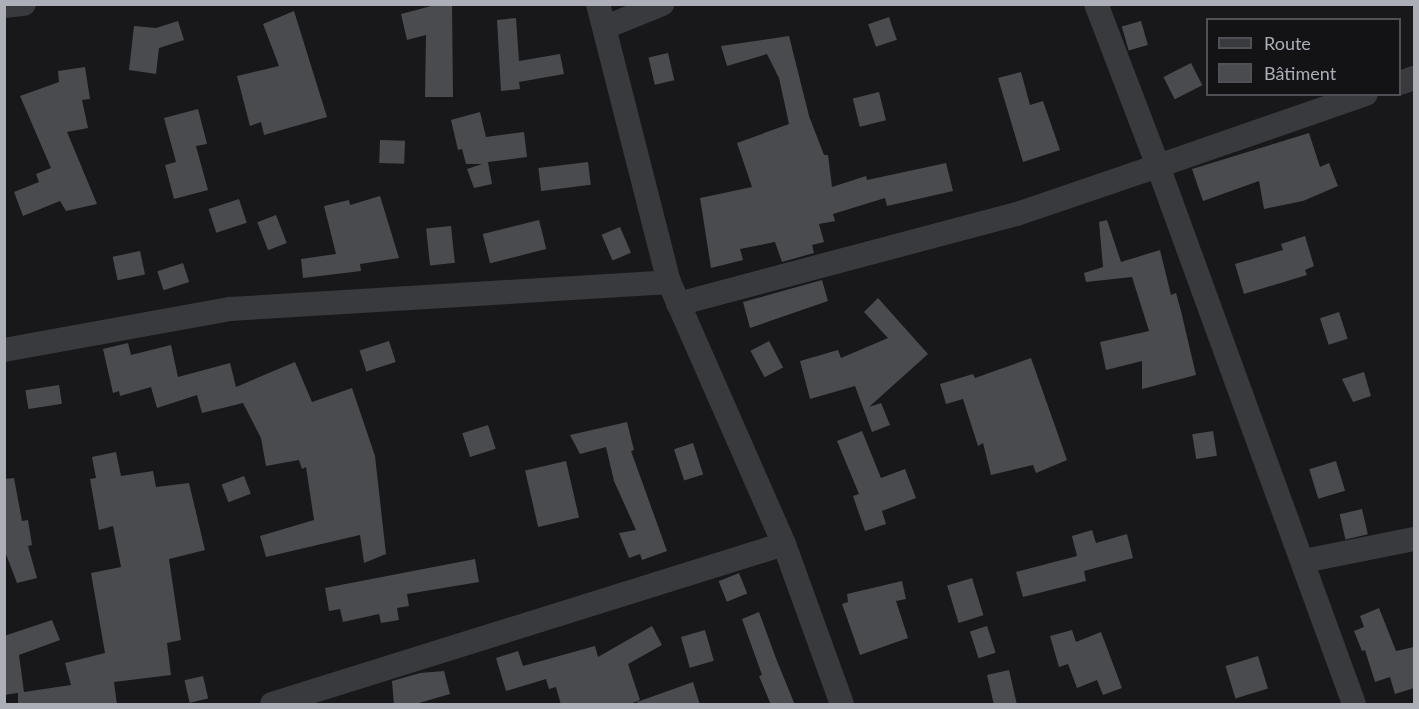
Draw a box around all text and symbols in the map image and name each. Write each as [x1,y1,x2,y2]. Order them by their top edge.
legend [1206,18,1401,96]
text: Route [1264,32,1311,54]
text: Bâtiment [1264,62,1336,84]

